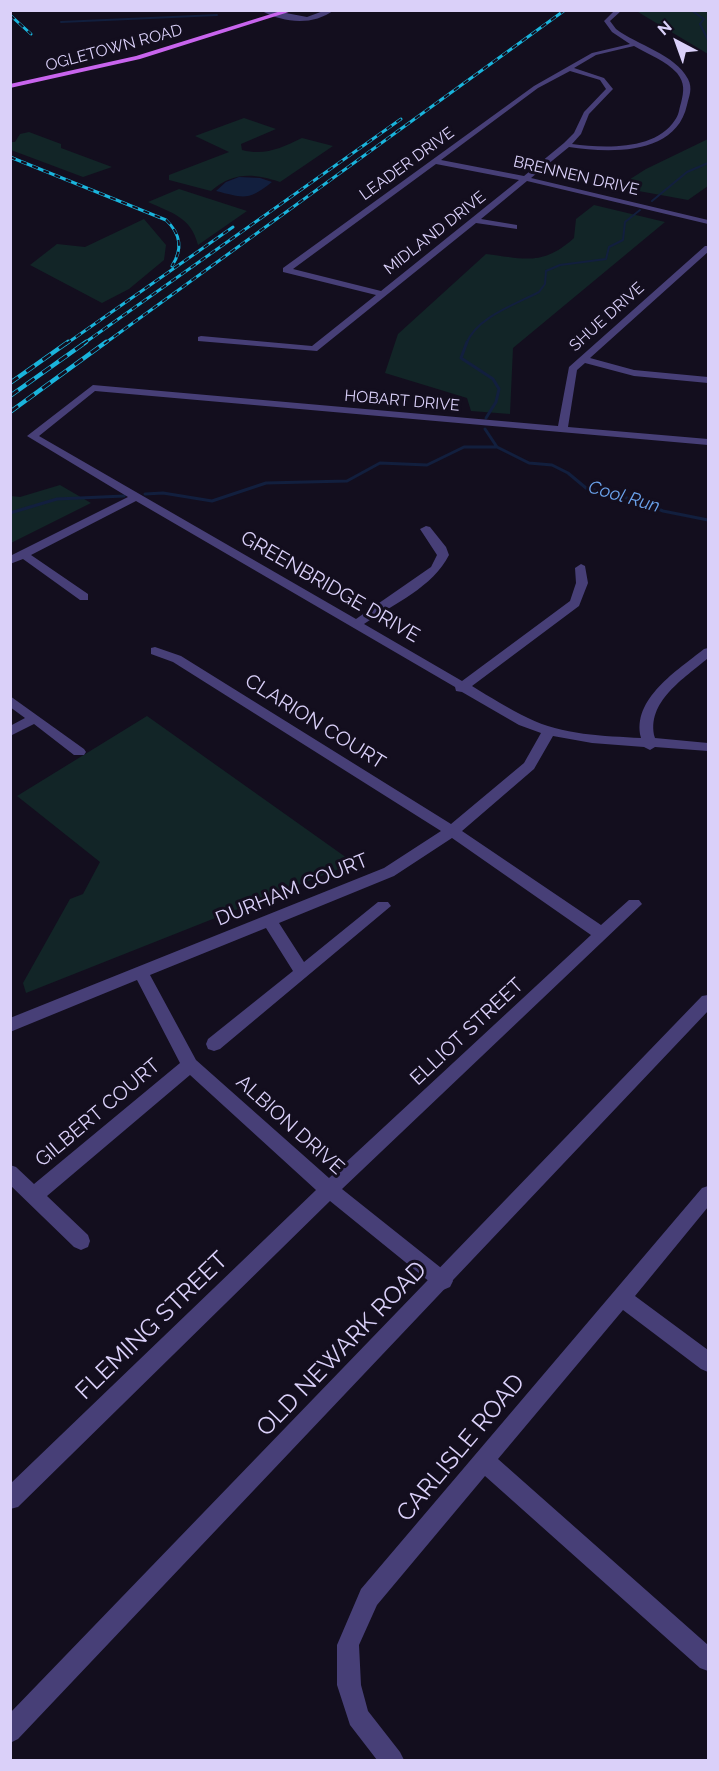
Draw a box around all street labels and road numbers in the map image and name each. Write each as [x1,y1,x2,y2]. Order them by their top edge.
street label: OGLETOWN ROAD [43,20,185,76]
street label: LEADER DRIVE [356,123,458,205]
street label: BRENNEN DRIVE [511,152,641,200]
street label: MIDLAND DRIVE [380,187,490,279]
street label: SHUE DRIVE [566,278,648,356]
street label: HOBART DRIVE [344,386,460,416]
street label: GREENBRIDGE DRIVE [236,526,424,648]
street label: CLARION COURT [240,669,390,775]
street label: DURHAM COURT [212,848,372,932]
street label: ELLIOT STREET [405,973,529,1091]
street label: GILBERT COURT [31,1054,165,1172]
street label: ALBION DRIVE [231,1070,349,1180]
street label: FLEMING STREET [70,1246,234,1406]
street label: OLD NEWARK ROAD [251,1256,433,1442]
street label: CARLISLE ROAD [391,1368,531,1528]

